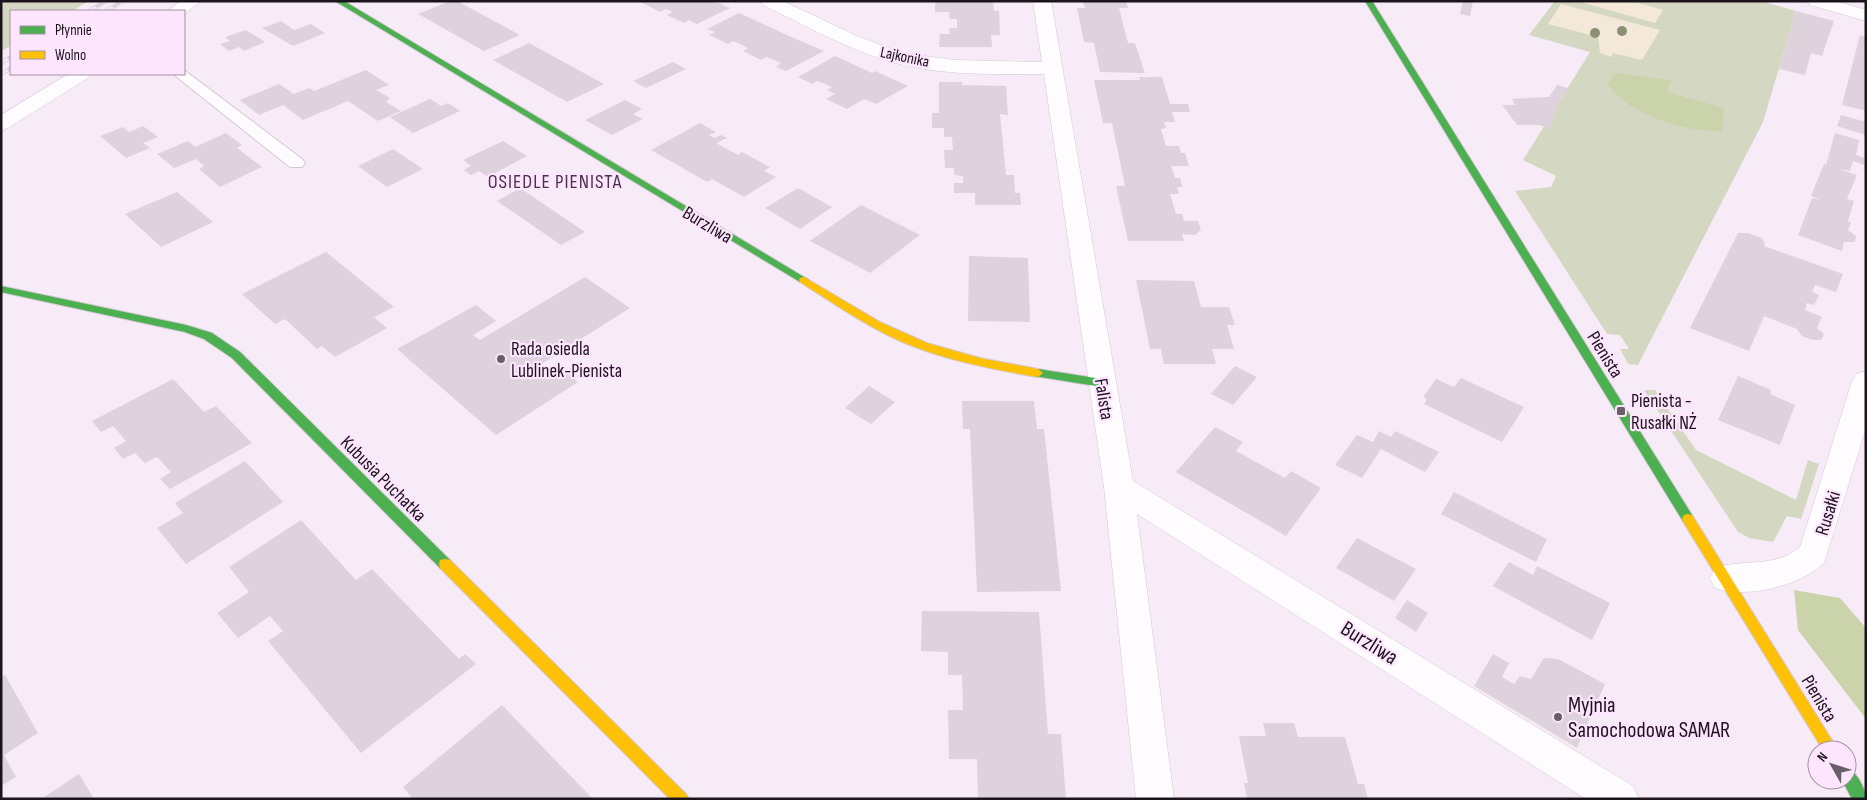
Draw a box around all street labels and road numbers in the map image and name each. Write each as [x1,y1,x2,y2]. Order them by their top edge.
street label: Lajkonika [878,43,931,72]
street label: Burzliwa [678,202,736,249]
street label: Pienista [1582,327,1628,382]
street label: Falista [1089,377,1118,422]
street label: Kubusia Puchatka [335,431,431,527]
street label: Rusałki [1811,488,1846,538]
street label: Burzliwa [1336,615,1403,671]
street label: Pienista [1796,671,1842,726]

